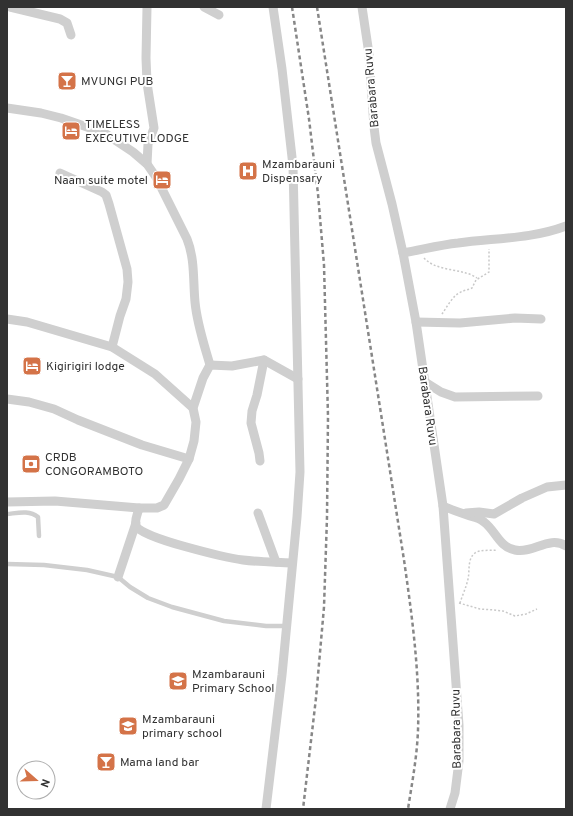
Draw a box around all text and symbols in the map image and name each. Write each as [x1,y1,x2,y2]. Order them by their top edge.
street label: Barabara Ruvu [361,48,383,128]
bar icon: MVUNGI PUB [56,70,78,92]
place label: MVUNGI PUB [81,74,153,90]
place label: TIMELESS EXECUTIVE LODGE [85,117,189,147]
hotel icon: TIMELESS EXECUTIVE LODGE [60,120,82,142]
place label: Mzambarauni Dispensary [262,157,335,187]
hospital icon: Mzambarauni Dispensary [237,160,259,182]
hotel icon: Naam suite motel [151,169,173,191]
place label: Naam suite motel [54,173,148,189]
hotel icon: Kigirigiri lodge [21,355,43,377]
place label: Kigirigiri lodge [46,359,125,375]
street label: Barabara Ruvu [414,366,440,447]
place label: CRDB CONGORAMBOTO [45,450,143,480]
bank icon: CRDB CONGORAMBOTO [20,453,42,475]
place label: Mzambarauni Primary School [192,667,275,697]
school or university icon: Mzambarauni Primary School [167,670,189,692]
street label: Barabara Ruvu [448,689,466,769]
place label: Mzambarauni primary school [142,712,222,742]
school or university icon: Mzambarauni primary school [117,715,139,737]
bar icon: Mama land bar [95,751,117,773]
place label: Mama land bar [120,755,200,771]
north arrow [16,760,56,800]
text: N [37,777,52,789]

